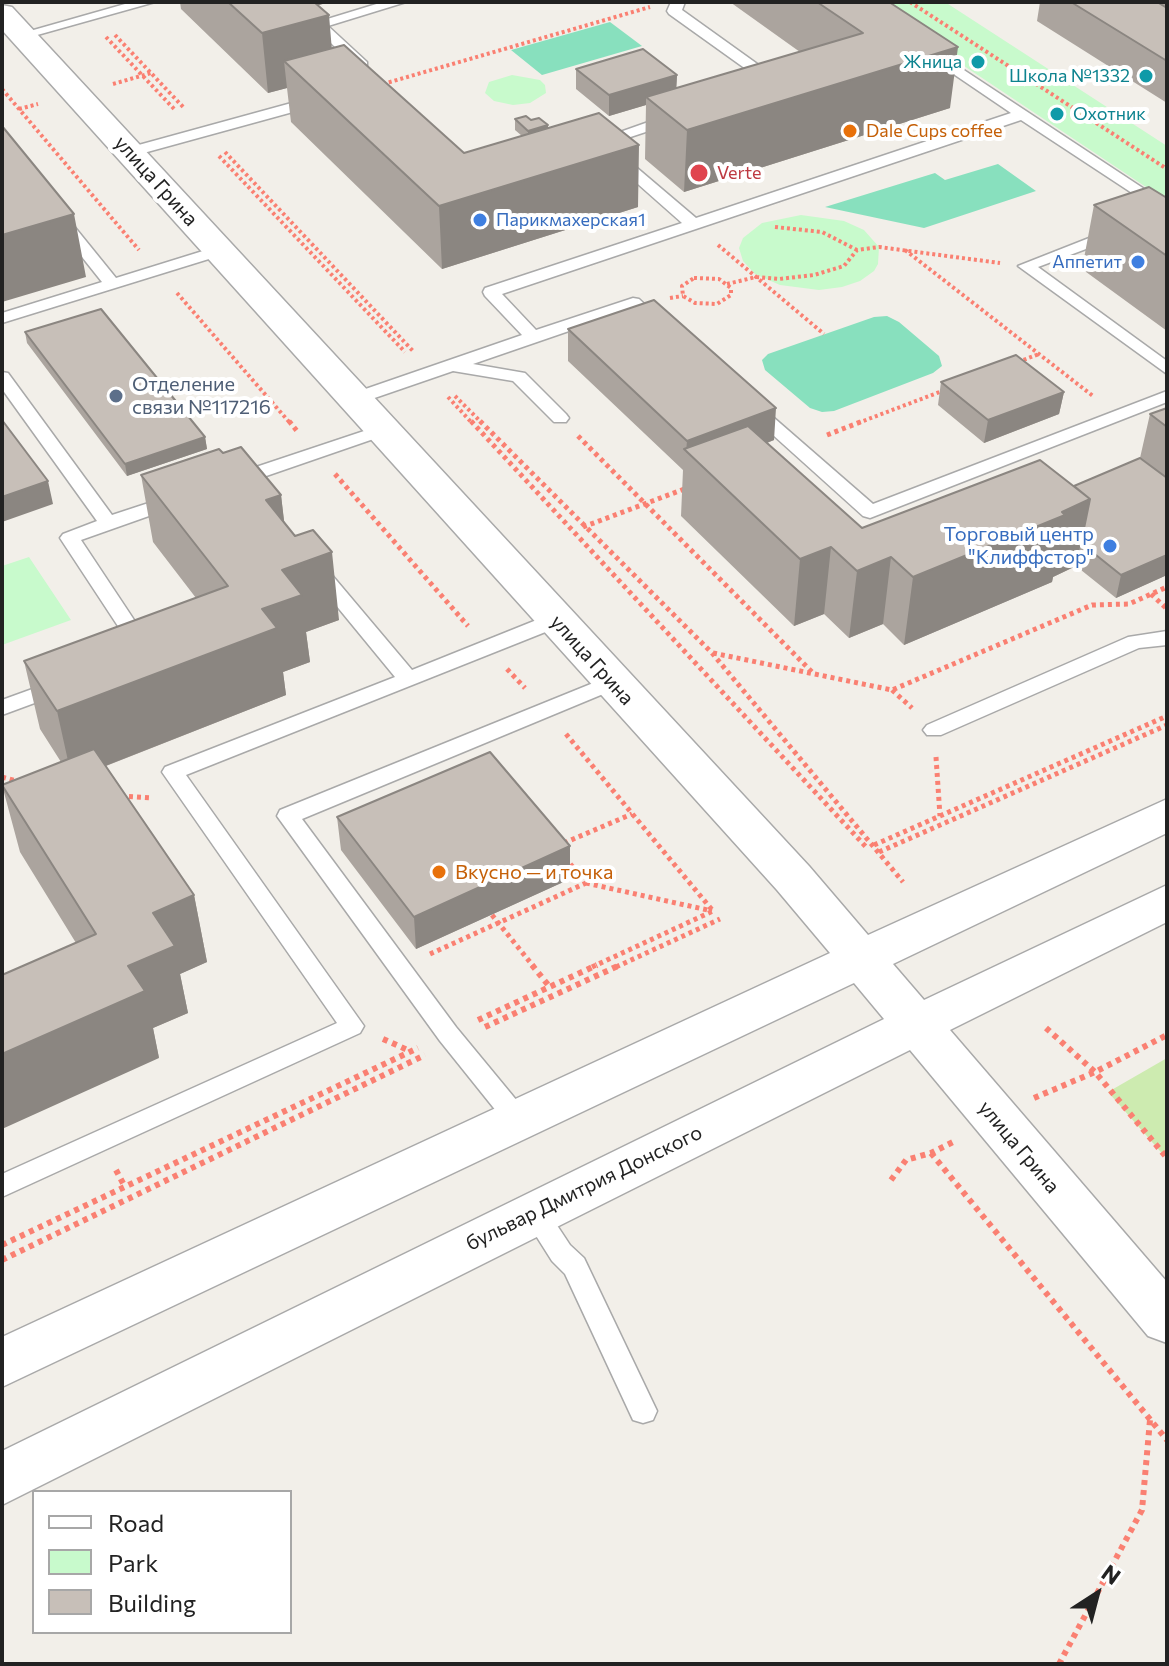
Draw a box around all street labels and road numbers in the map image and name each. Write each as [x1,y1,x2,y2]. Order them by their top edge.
street label: улица Грина [109,131,203,231]
street label: улица Грина [545,610,639,710]
street label: улица Грина [973,1096,1065,1198]
street label: бульвар Дмитрия Донского [462,1120,706,1256]

